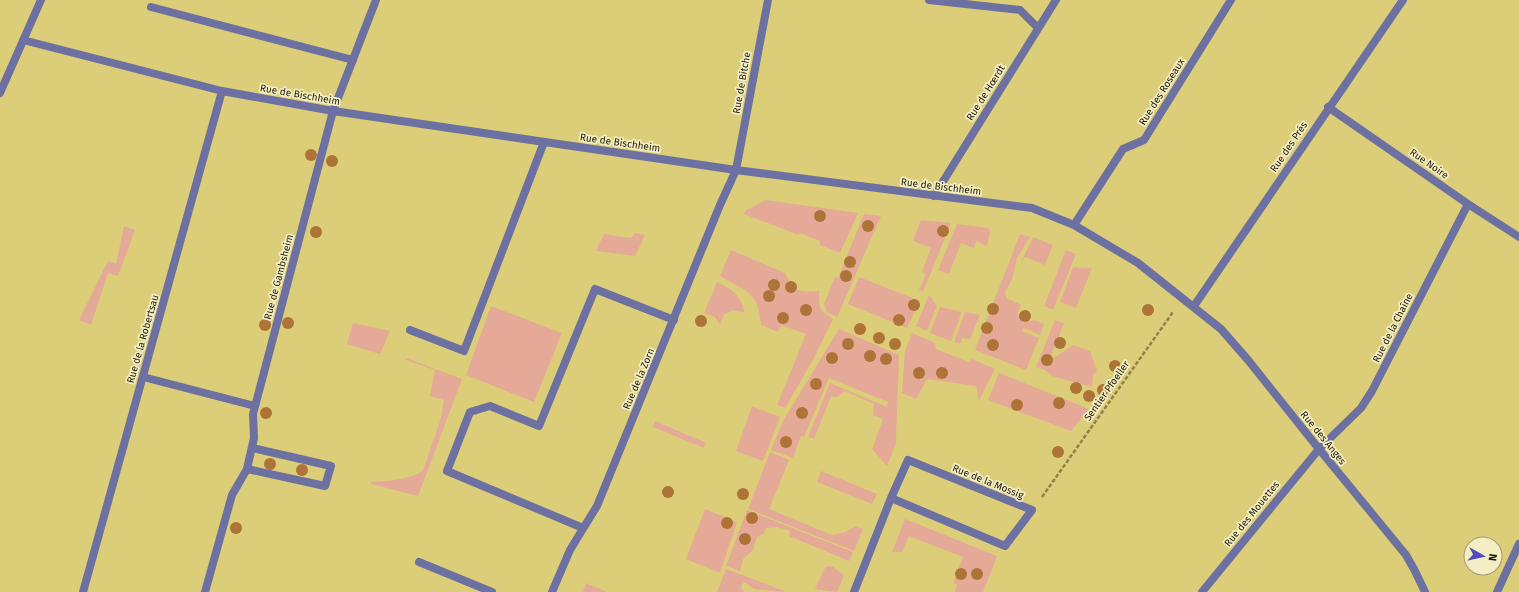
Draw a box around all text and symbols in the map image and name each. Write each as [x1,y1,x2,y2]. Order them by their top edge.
street label: Rue de Bitche [731,51,753,115]
street label: Rue des Roseaux [1137,56,1187,128]
street label: Rue de Hœrdt [964,63,1008,123]
street label: Rue de Bischheim [259,82,341,108]
street label: Rue des Prés [1268,119,1310,174]
street label: Rue de Bischheim [579,131,661,155]
street label: Rue Noire [1407,146,1451,182]
street label: Rue de Bischheim [900,176,982,198]
street label: Rue de Gambsheim [262,233,296,321]
street label: Rue de la Chaîne [1370,291,1416,365]
street label: Rue de la Robertsau [125,293,161,385]
street label: Rue de la Zorn [621,346,657,412]
street label: Sentier Pfoeller [1082,359,1132,423]
street label: Rue des Anges [1298,409,1348,467]
street label: Rue de la Mossig [951,462,1026,502]
street label: Rue des Mouettes [1222,479,1282,549]
north arrow [1463,536,1503,576]
text: N [1485,553,1499,562]

